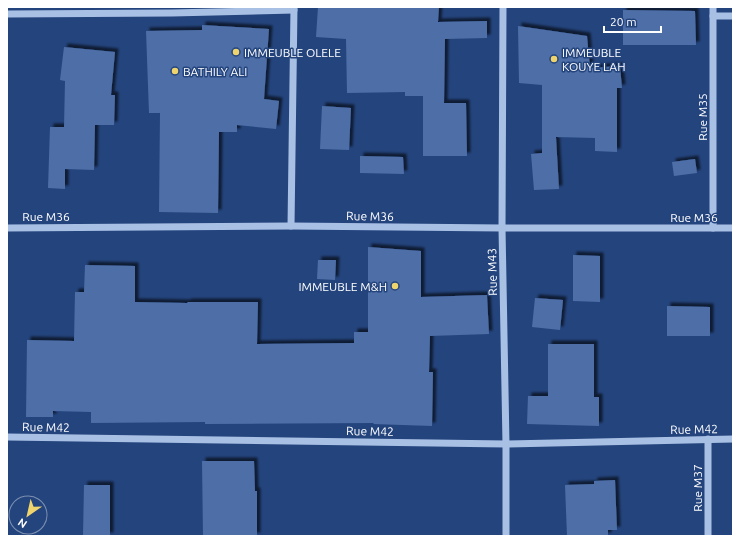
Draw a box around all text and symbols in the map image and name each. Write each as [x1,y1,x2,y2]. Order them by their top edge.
scale bar [604,8,661,34]
text: 20 m [610,15,637,28]
place label: IMMEUBLE OLELE [244,46,341,59]
place label: IMMEUBLE KOUYE LAH [562,46,626,73]
marker: IMMEUBLE OLELE [231,47,241,57]
marker: IMMEUBLE KOUYE LAH [549,54,559,64]
place label: BATHILY ALI [183,65,247,78]
marker: BATHILY ALI [170,66,180,76]
street label: Rue M35 [696,93,709,141]
street label: Rue M36 [346,209,394,223]
street label: Rue M36 [22,210,70,223]
street label: Rue M36 [670,211,718,224]
street label: Rue M43 [485,248,499,296]
place label: IMMEUBLE M&H [298,280,387,293]
marker: IMMEUBLE M&H [390,281,400,291]
street label: Rue M42 [22,420,70,434]
street label: Rue M42 [670,422,718,436]
street label: Rue M42 [346,424,394,438]
street label: Rue M37 [691,464,704,512]
north arrow [8,495,48,535]
text: N [16,516,29,531]

